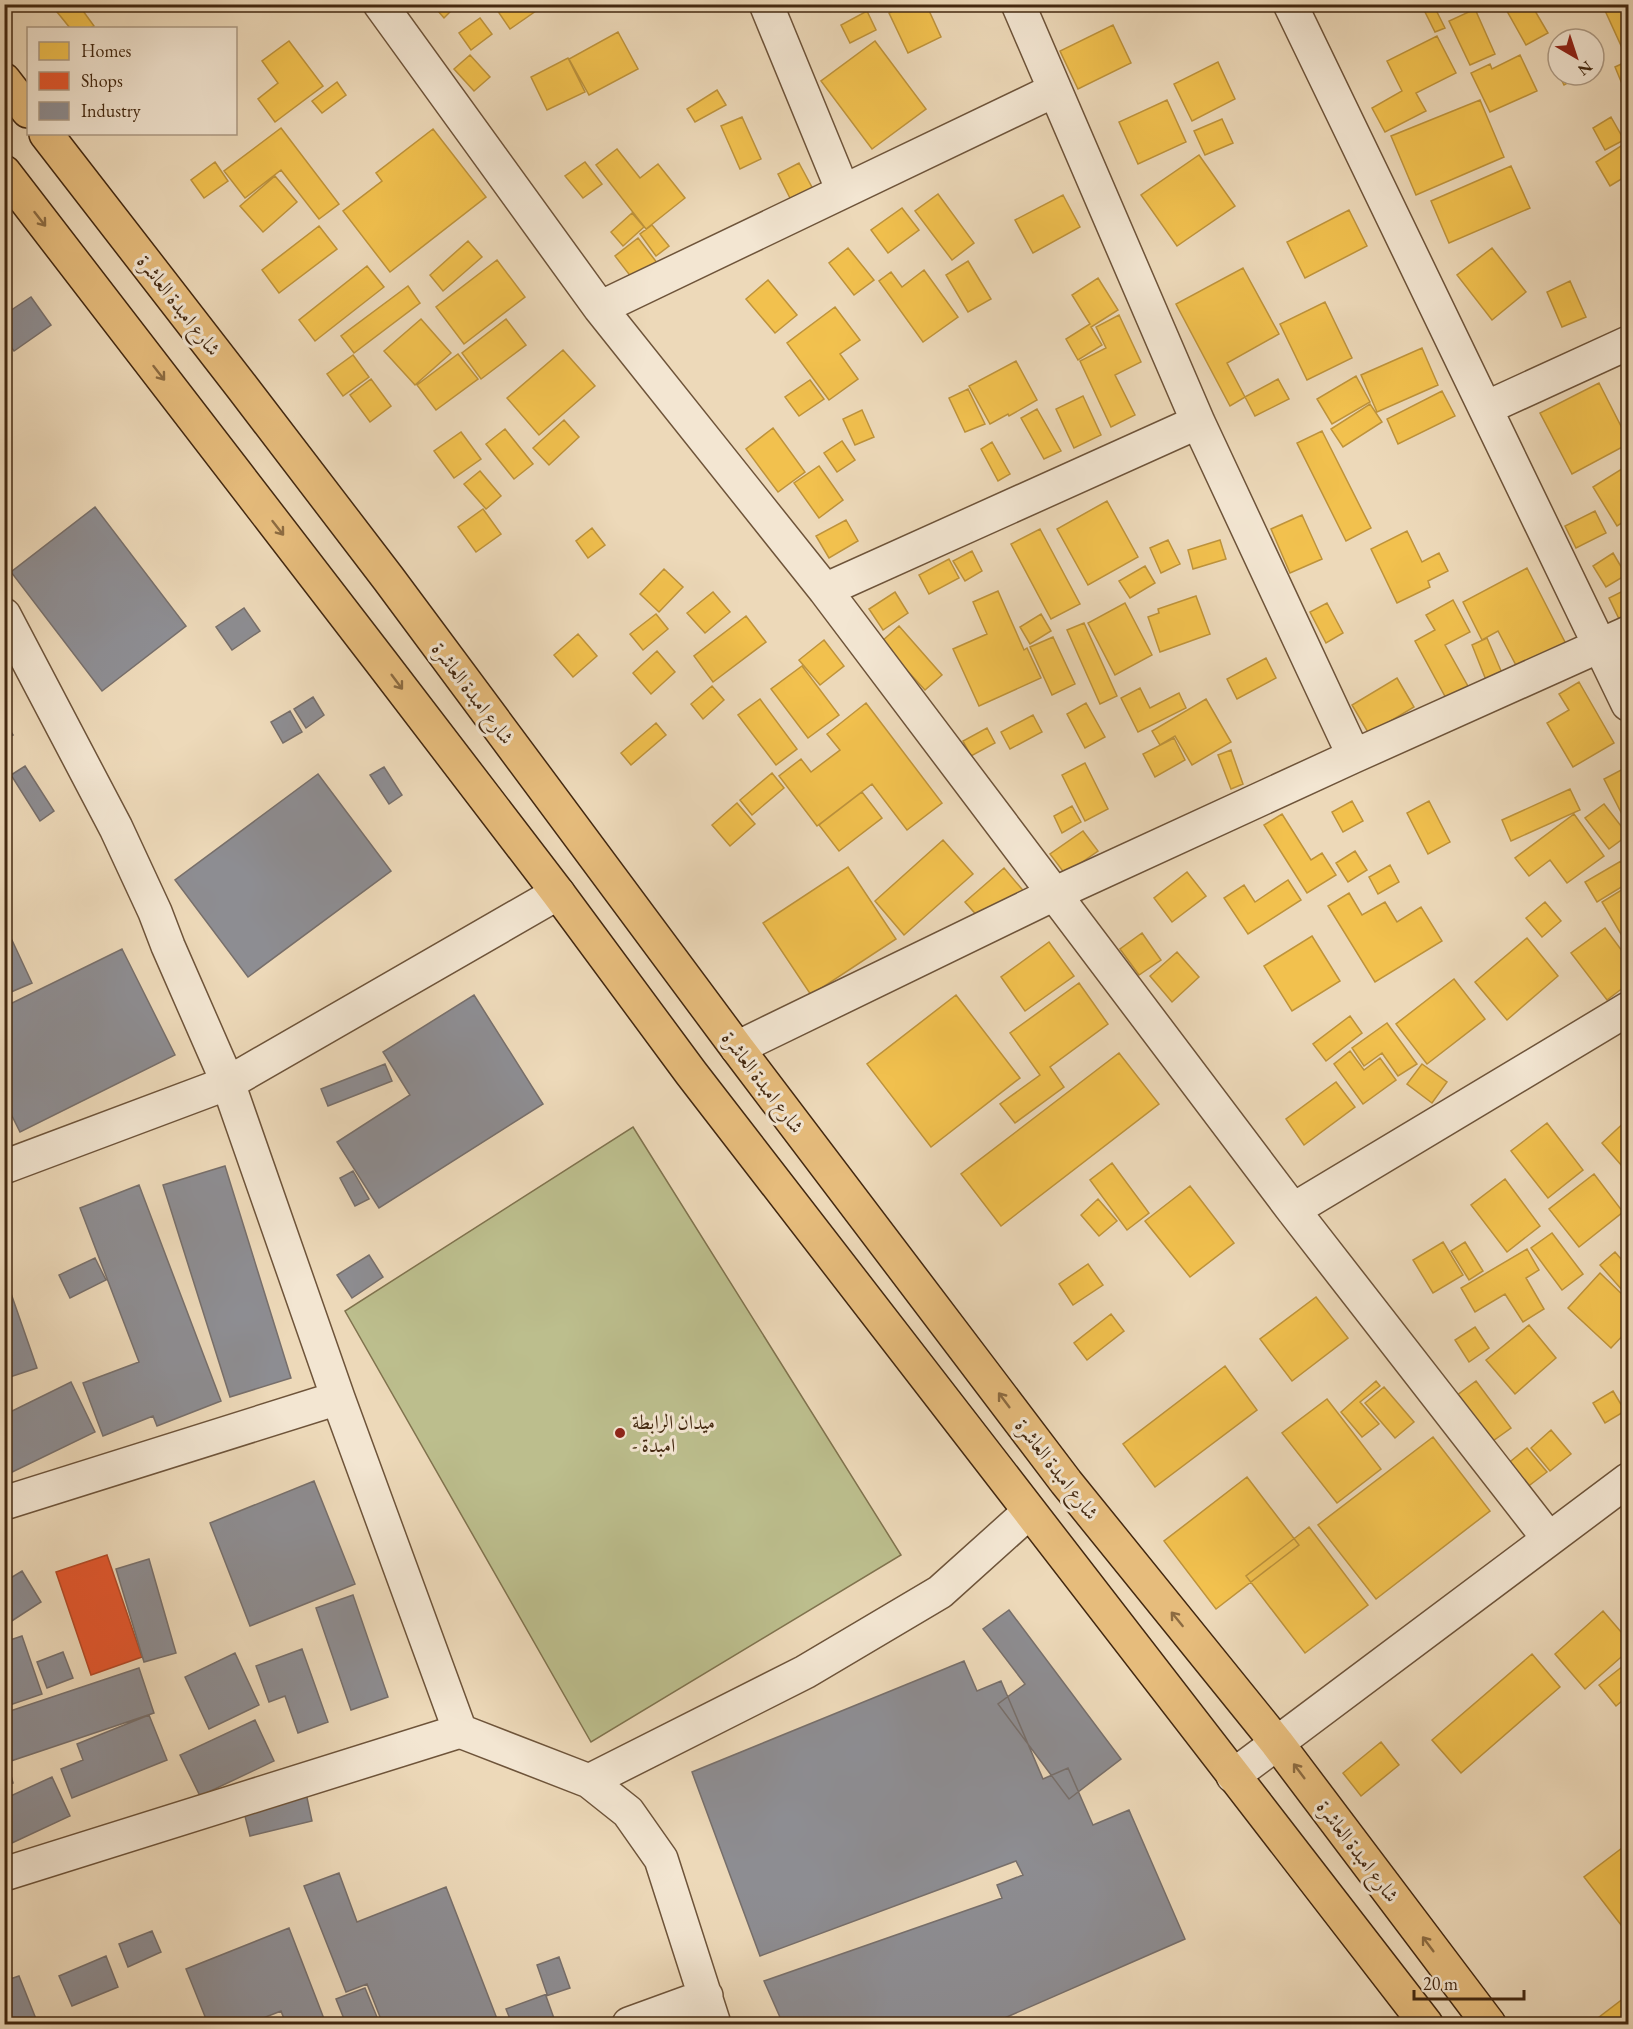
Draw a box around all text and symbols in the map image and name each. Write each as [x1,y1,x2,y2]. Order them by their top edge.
legend [27,27,237,135]
north arrow [1546,27,1606,87]
text: Homes [81,39,132,62]
text: N [1573,56,1597,81]
text: Shops [81,69,123,92]
text: Industry [81,99,141,122]
one-way arrow [34,210,47,226]
street label: شارع امبدة العاشرة [127,249,227,364]
one-way arrow [153,365,166,381]
one-way arrow [272,519,285,535]
street label: شارع امبدة العاشرة [422,637,520,752]
one-way arrow [391,674,403,690]
street label: شارع امبدة العاشرة [712,1026,810,1141]
one-way arrow [998,1393,1010,1409]
place label: ميدان الرابطة - امبدة [632,1409,715,1458]
street label: شارع امبدة العاشرة [1005,1413,1105,1528]
marker: ميدان الرابطة - امبدة [613,1426,627,1440]
one-way arrow [1170,1612,1184,1627]
one-way arrow [1292,1764,1305,1780]
street label: شارع امبدة العاشرة [1307,1795,1405,1910]
one-way arrow [1422,1937,1435,1953]
scale bar [1414,1963,1524,2001]
text: 20 m [1423,1972,1458,1995]

